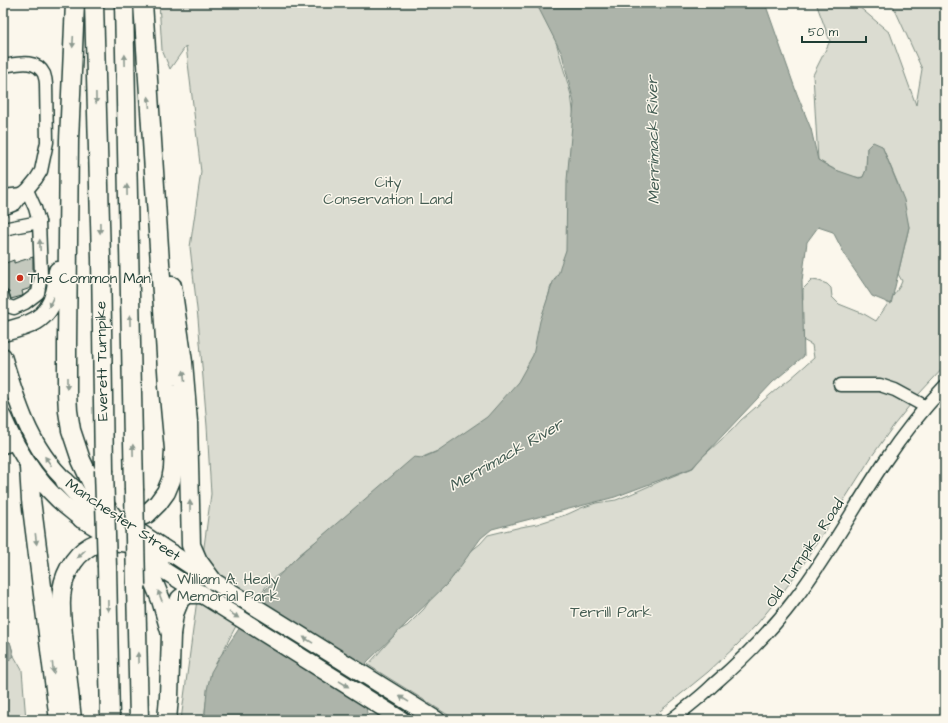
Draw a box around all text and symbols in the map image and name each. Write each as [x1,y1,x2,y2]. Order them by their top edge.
scale bar [802,18,866,44]
text: 50 m [808,24,839,41]
one-way arrow [70,36,77,48]
one-way arrow [122,53,128,66]
water label: Merrimack River [641,73,665,204]
one-way arrow [93,92,100,104]
one-way arrow [146,96,153,108]
park label: City Conservation Land [323,172,453,210]
one-way arrow [124,184,131,196]
one-way arrow [97,222,103,235]
one-way arrow [36,239,43,251]
place label: The Common Man [28,268,151,289]
marker: The Common Man [15,273,25,283]
one-way arrow [48,296,54,308]
street label: Everett Turnpike [90,301,114,421]
one-way arrow [127,313,133,326]
one-way arrow [181,370,188,382]
one-way arrow [64,377,70,390]
water label: Merrimack River [445,412,569,497]
one-way arrow [130,443,136,456]
one-way arrow [44,456,52,466]
street label: Manchester Street [61,474,185,566]
street label: Old Turnpike Road [761,494,849,612]
one-way arrow [187,499,193,512]
one-way arrow [33,533,39,545]
one-way arrow [76,549,86,559]
park label: William A. Healy Memorial Park [177,569,279,607]
one-way arrow [156,590,162,602]
one-way arrow [104,600,111,612]
park label: Terrill Park [570,602,652,623]
one-way arrow [229,611,239,619]
one-way arrow [303,636,314,643]
one-way arrow [135,651,141,664]
one-way arrow [50,662,56,674]
one-way arrow [338,680,350,687]
one-way arrow [398,696,410,703]

